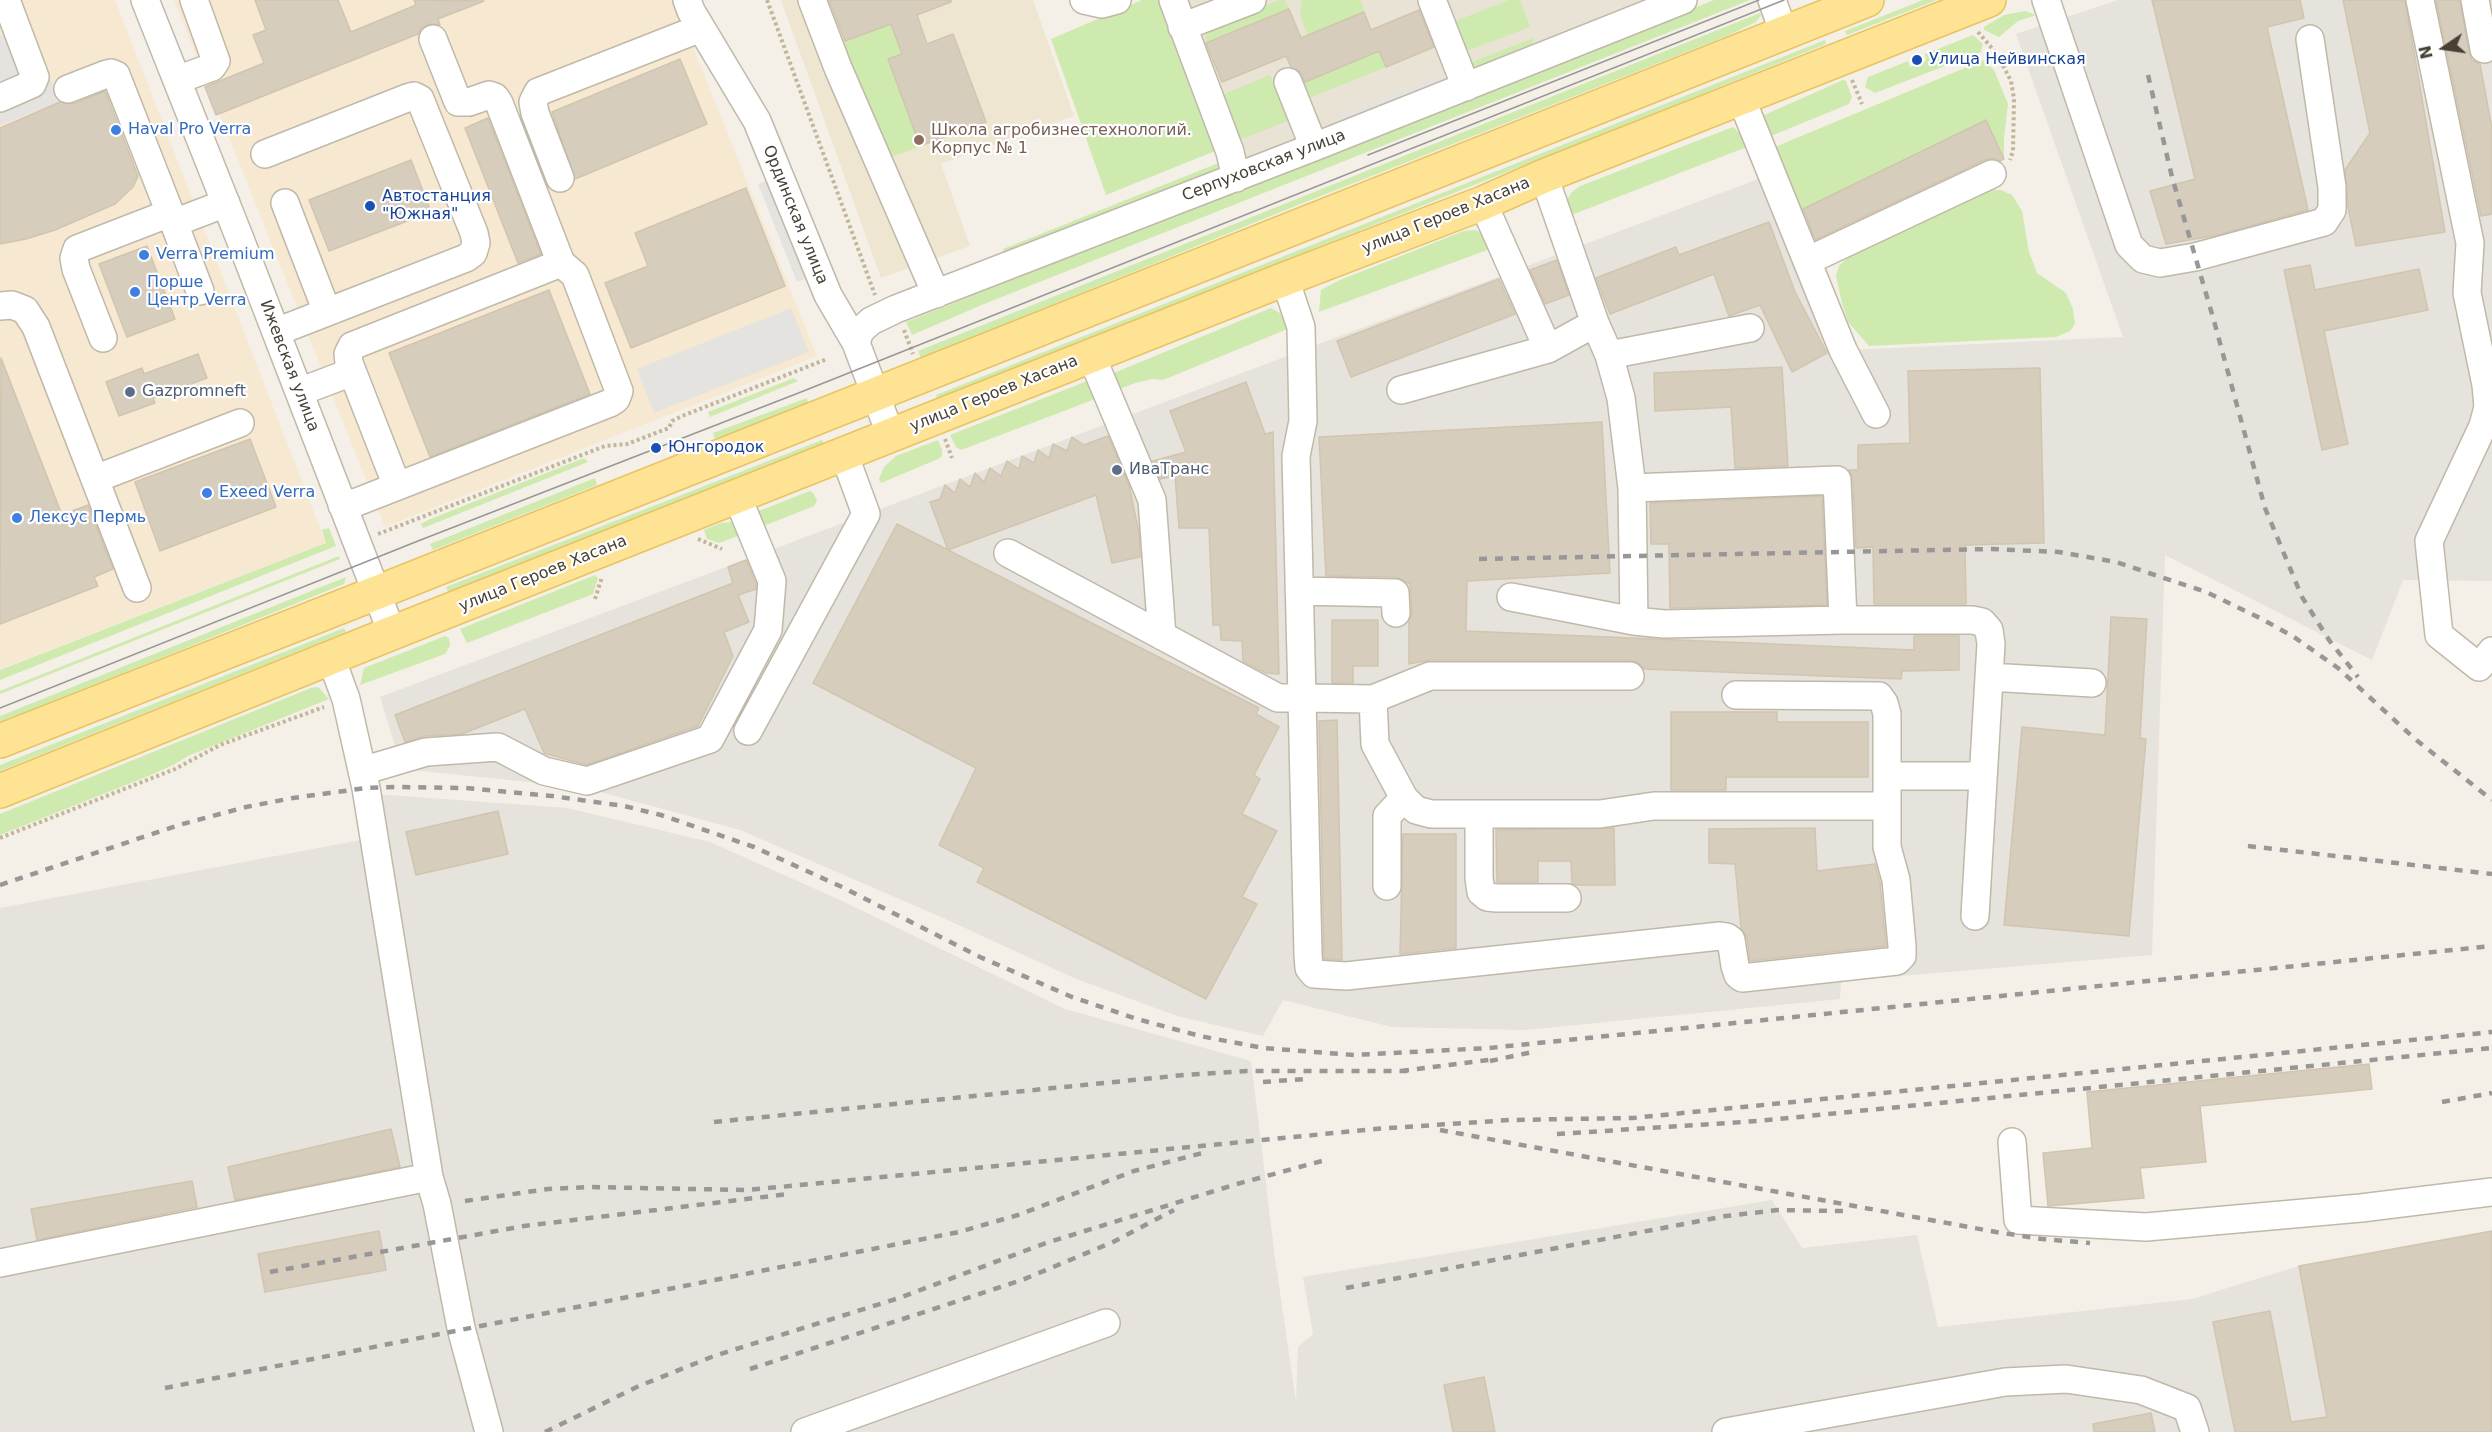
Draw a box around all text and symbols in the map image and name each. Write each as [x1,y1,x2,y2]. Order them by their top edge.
north arrow [2414,18,2474,78]
text: N [2415,44,2437,61]
place label: Улица Нейвинская [1929,50,2086,70]
marker: Улица Нейвинская [1910,53,1924,67]
place label: Haval Pro Verra [128,120,251,140]
place label: Школа агробизнестехнологий. Корпус № 1 [931,121,1192,159]
marker: Haval Pro Verra [109,123,123,137]
street label: Серпуховская улица [1180,126,1348,206]
marker: Школа агробизнестехнологий. Корпус № 1 [912,133,926,147]
street label: Ординская улица [758,143,832,287]
street label: улица Героев Хасана [1359,173,1533,259]
place label: Автостанция "Южная" [382,187,491,225]
marker: Автостанция "Южная" [363,199,377,213]
place label: Verra Premium [156,245,275,265]
marker: Verra Premium [137,248,151,262]
place label: Порше Центр Verra [147,273,247,311]
marker: Порше Центр Verra [128,285,142,299]
street label: Ижевская улица [255,297,323,435]
street label: улица Героев Хасана [907,351,1081,437]
place label: Gazpromneft [142,382,246,402]
marker: Gazpromneft [123,385,137,399]
place label: Юнгородок [668,438,764,458]
marker: Юнгородок [649,441,663,455]
place label: ИваТранс [1129,460,1209,480]
marker: ИваТранс [1110,463,1124,477]
place label: Exeed Verra [219,483,315,503]
marker: Exeed Verra [200,486,214,500]
place label: Лексус Пермь [29,508,146,528]
marker: Лексус Пермь [10,511,24,525]
street label: улица Героев Хасана [456,531,630,617]

